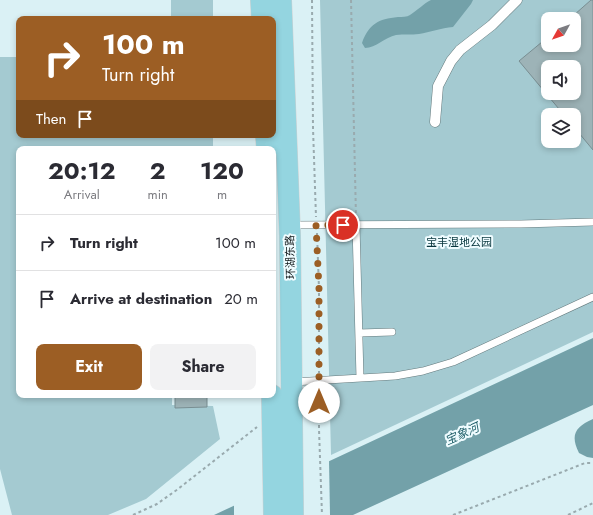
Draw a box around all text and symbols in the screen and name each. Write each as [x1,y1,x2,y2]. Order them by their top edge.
north arrow [541,12,581,52]
map controls [541,12,581,148]
text: 100 m [102,24,185,65]
icon: right [36,32,88,84]
button: sound [541,60,581,100]
text: Turn right [102,62,174,88]
text: Then [36,108,66,130]
icon: arrive [74,108,96,130]
button: layers [541,108,581,148]
text: 20:12 [48,153,115,188]
text: 2 [150,153,166,188]
text: 120 [200,153,244,188]
text: Arrival [64,185,100,204]
text: min [148,185,168,204]
text: m [217,185,227,204]
pin [326,208,360,242]
icon: arrive [332,214,354,236]
icon: right [36,232,58,254]
text: Turn right [70,232,138,254]
text: 100 m [215,232,256,254]
park label: 宝丰湿地公园 [426,234,492,250]
street label: 环湖东路 [282,235,298,279]
icon: arrive [36,288,58,310]
text: Arrive at destination [70,288,212,310]
text: 20 m [224,288,258,310]
button: Exit [36,344,142,390]
button: Share [150,344,256,390]
position arrow [298,381,340,423]
water label: 宝象河 [442,418,484,450]

